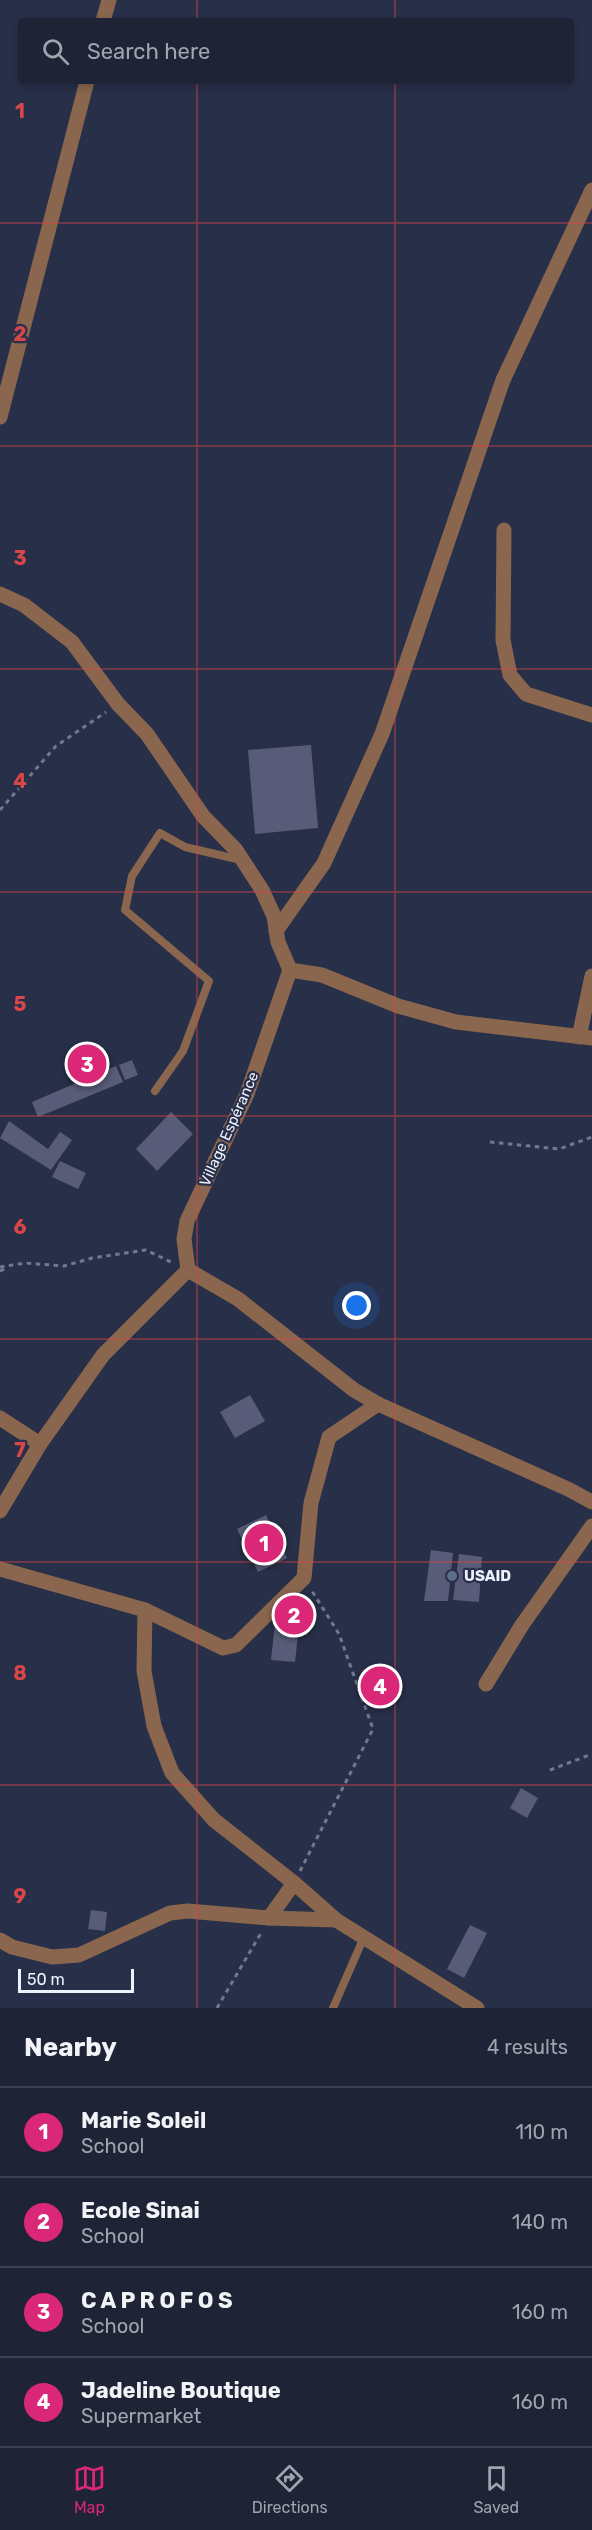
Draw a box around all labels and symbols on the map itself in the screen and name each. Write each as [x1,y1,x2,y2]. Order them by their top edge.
text: 1 [15,99,25,123]
text: 2 [14,322,27,346]
text: 3 [13,546,27,570]
text: 4 [13,769,27,793]
text: 5 [14,992,27,1016]
pin: 3 [68,1042,106,1086]
street label: Village Espérance [196,1069,262,1189]
text: 6 [13,1215,27,1239]
your location [342,1291,371,1320]
text: 7 [14,1438,26,1462]
pin: 1 [244,1520,284,1566]
place label: USAID [464,1567,511,1585]
marker: USAID [445,1569,459,1583]
pin: 2 [274,1592,314,1638]
text: 8 [13,1661,27,1685]
pin: 4 [360,1664,400,1708]
text: 9 [14,1884,27,1908]
scale bar [18,1966,134,1994]

